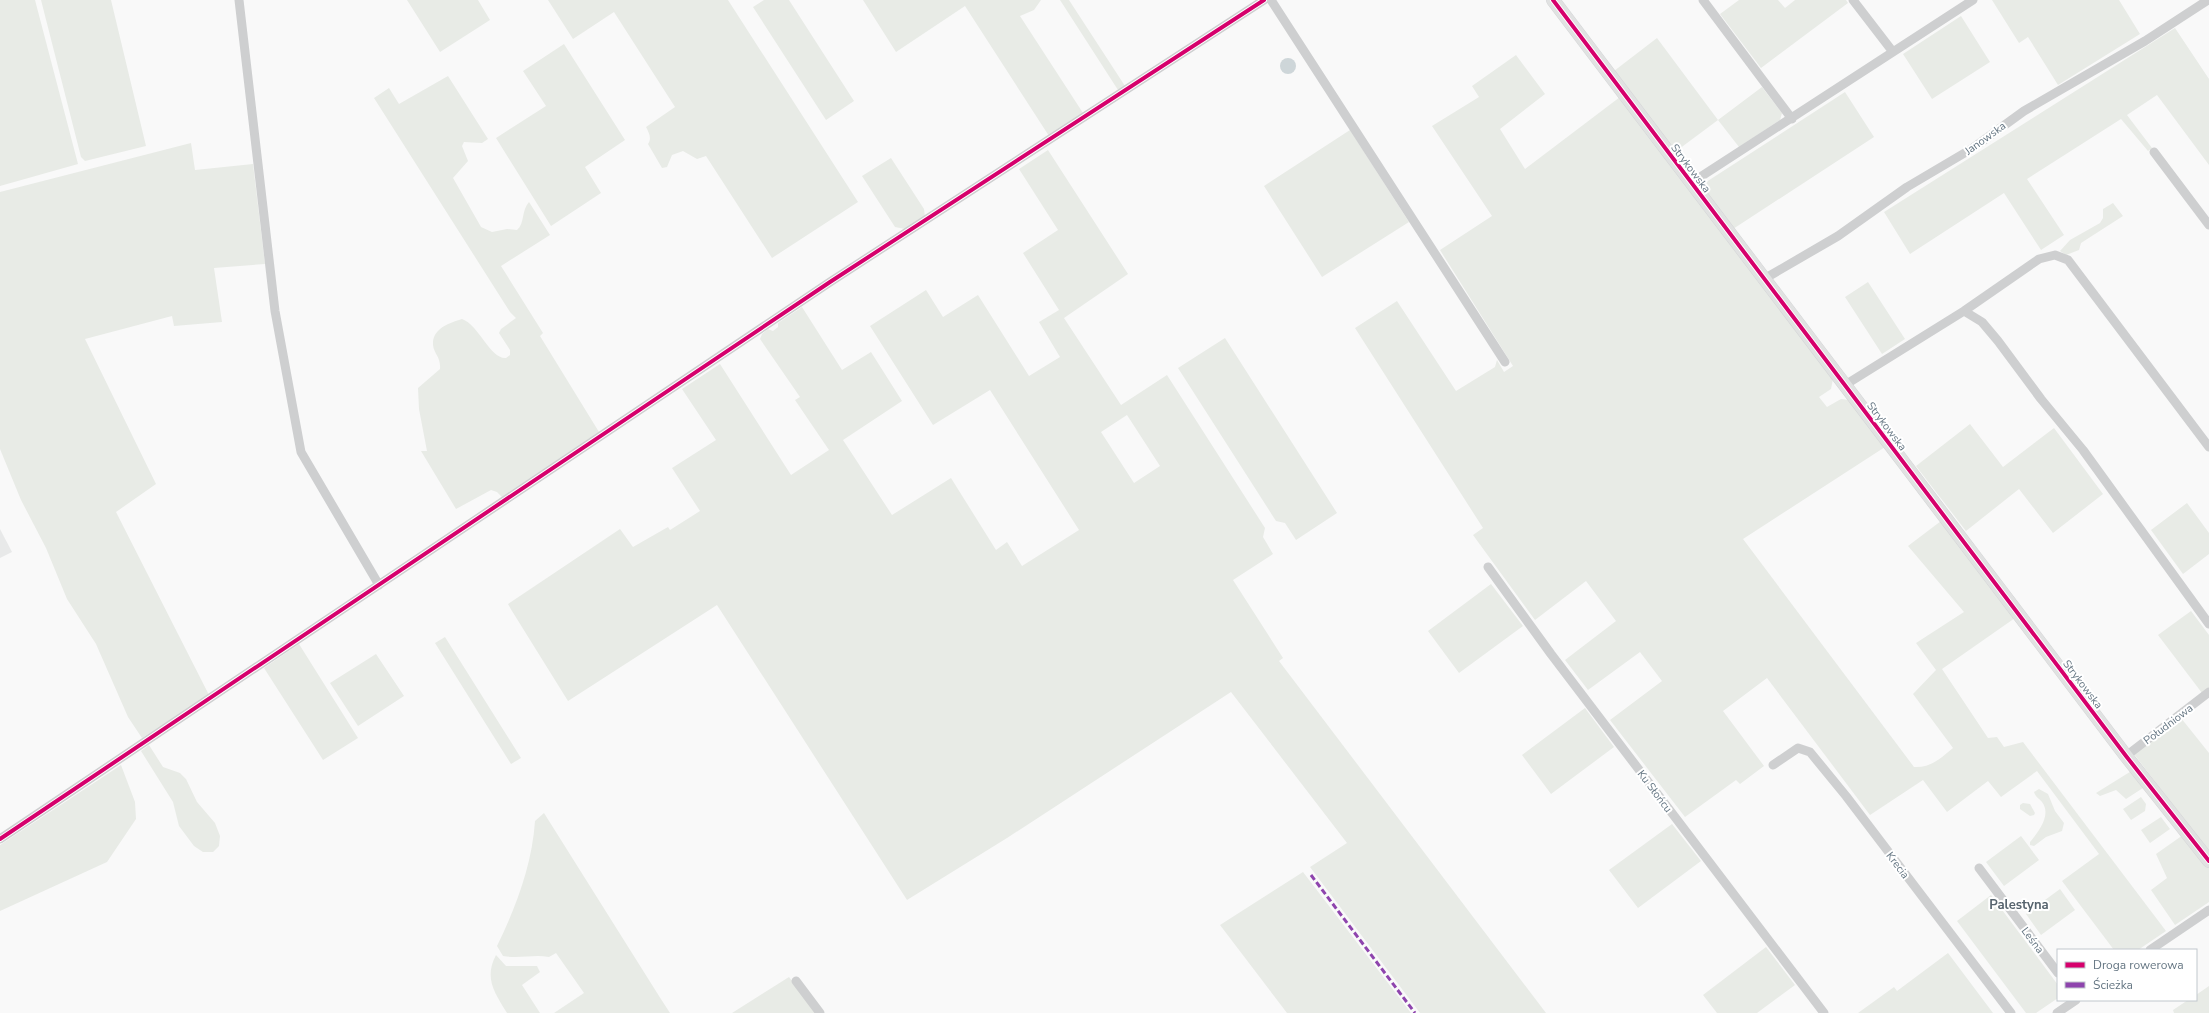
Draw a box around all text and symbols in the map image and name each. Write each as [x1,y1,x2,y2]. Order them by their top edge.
street label: Janowska [1961,118,2009,159]
street label: Strykowska [1667,141,1714,196]
street label: Strykowska [1863,399,1910,454]
street label: Strykowska [2059,657,2106,712]
street label: Południowa [2140,701,2196,748]
street label: Ku Słońcu [1634,767,1675,816]
street label: Krecia [1883,849,1913,882]
district label: Palestyna [1989,896,2049,914]
street label: Leśna [2018,924,2047,957]
legend [2057,949,2197,1001]
text: Droga rowerowa [2093,957,2184,973]
text: Ścieżka [2093,977,2133,993]

